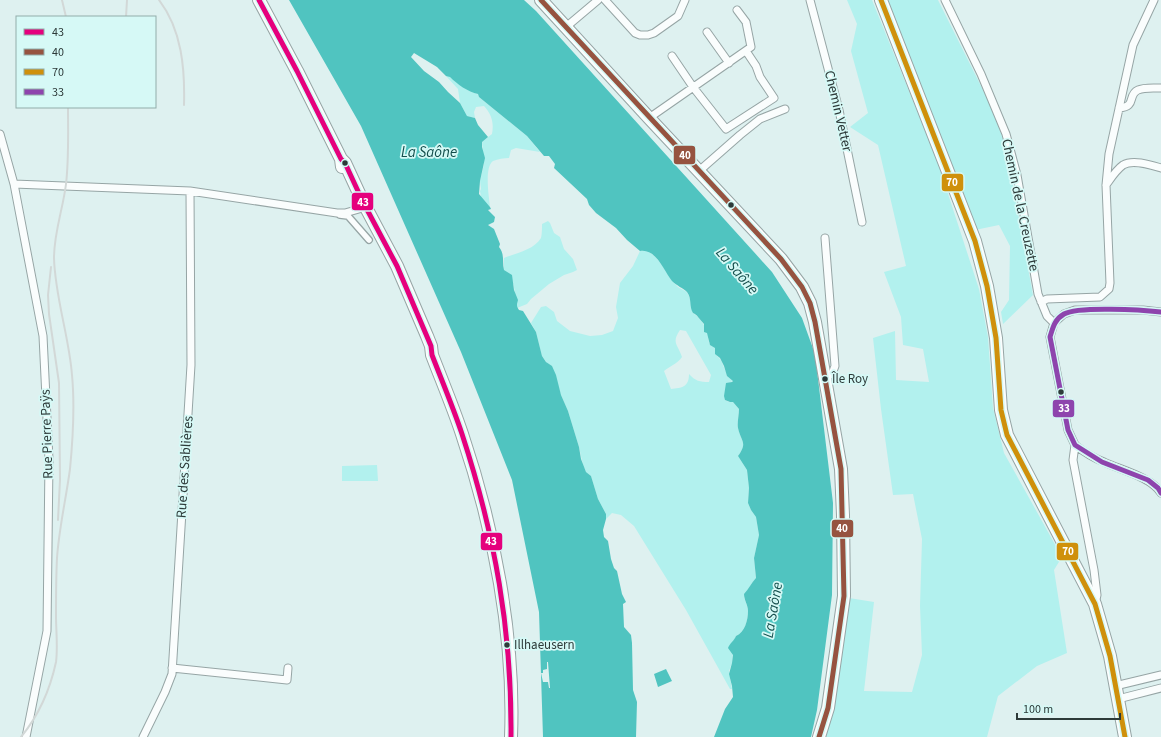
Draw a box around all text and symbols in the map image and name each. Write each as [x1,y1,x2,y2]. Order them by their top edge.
legend [16,16,156,108]
text: 43 [52,24,64,41]
text: 40 [52,44,64,61]
text: 70 [52,64,64,81]
street label: Chemin Vetter [819,68,857,154]
text: 33 [52,84,64,101]
street label: Chemin de la Creuzette [996,137,1044,273]
water label: La Saône [401,142,457,163]
line badge: 40 [673,145,696,165]
text: 40 [679,148,691,163]
unlabelled marker [340,158,350,168]
line badge: 70 [941,173,964,192]
text: 70 [946,175,958,190]
line badge: 43 [351,192,374,211]
text: 43 [357,195,369,210]
unlabelled marker [726,200,736,210]
water label: La Saône [711,243,763,299]
place label: Île Roy [831,370,868,388]
marker: Île Roy [820,374,830,384]
unlabelled marker [1056,387,1066,397]
street label: Rue Pierre Paÿs [35,389,59,479]
line badge: 33 [1052,399,1075,418]
text: 33 [1058,401,1070,416]
street label: Rue des Sablières [171,415,199,519]
line badge: 40 [831,519,854,538]
text: 40 [836,521,848,536]
line badge: 43 [480,532,503,551]
text: 43 [485,534,497,549]
line badge: 70 [1056,542,1079,561]
text: 70 [1062,544,1074,559]
water label: La Saône [758,581,788,639]
place label: Illhaeusern [514,636,575,654]
marker: Illhaeusern [502,640,512,650]
scale bar [1017,695,1120,721]
text: 100 m [1023,701,1053,718]

